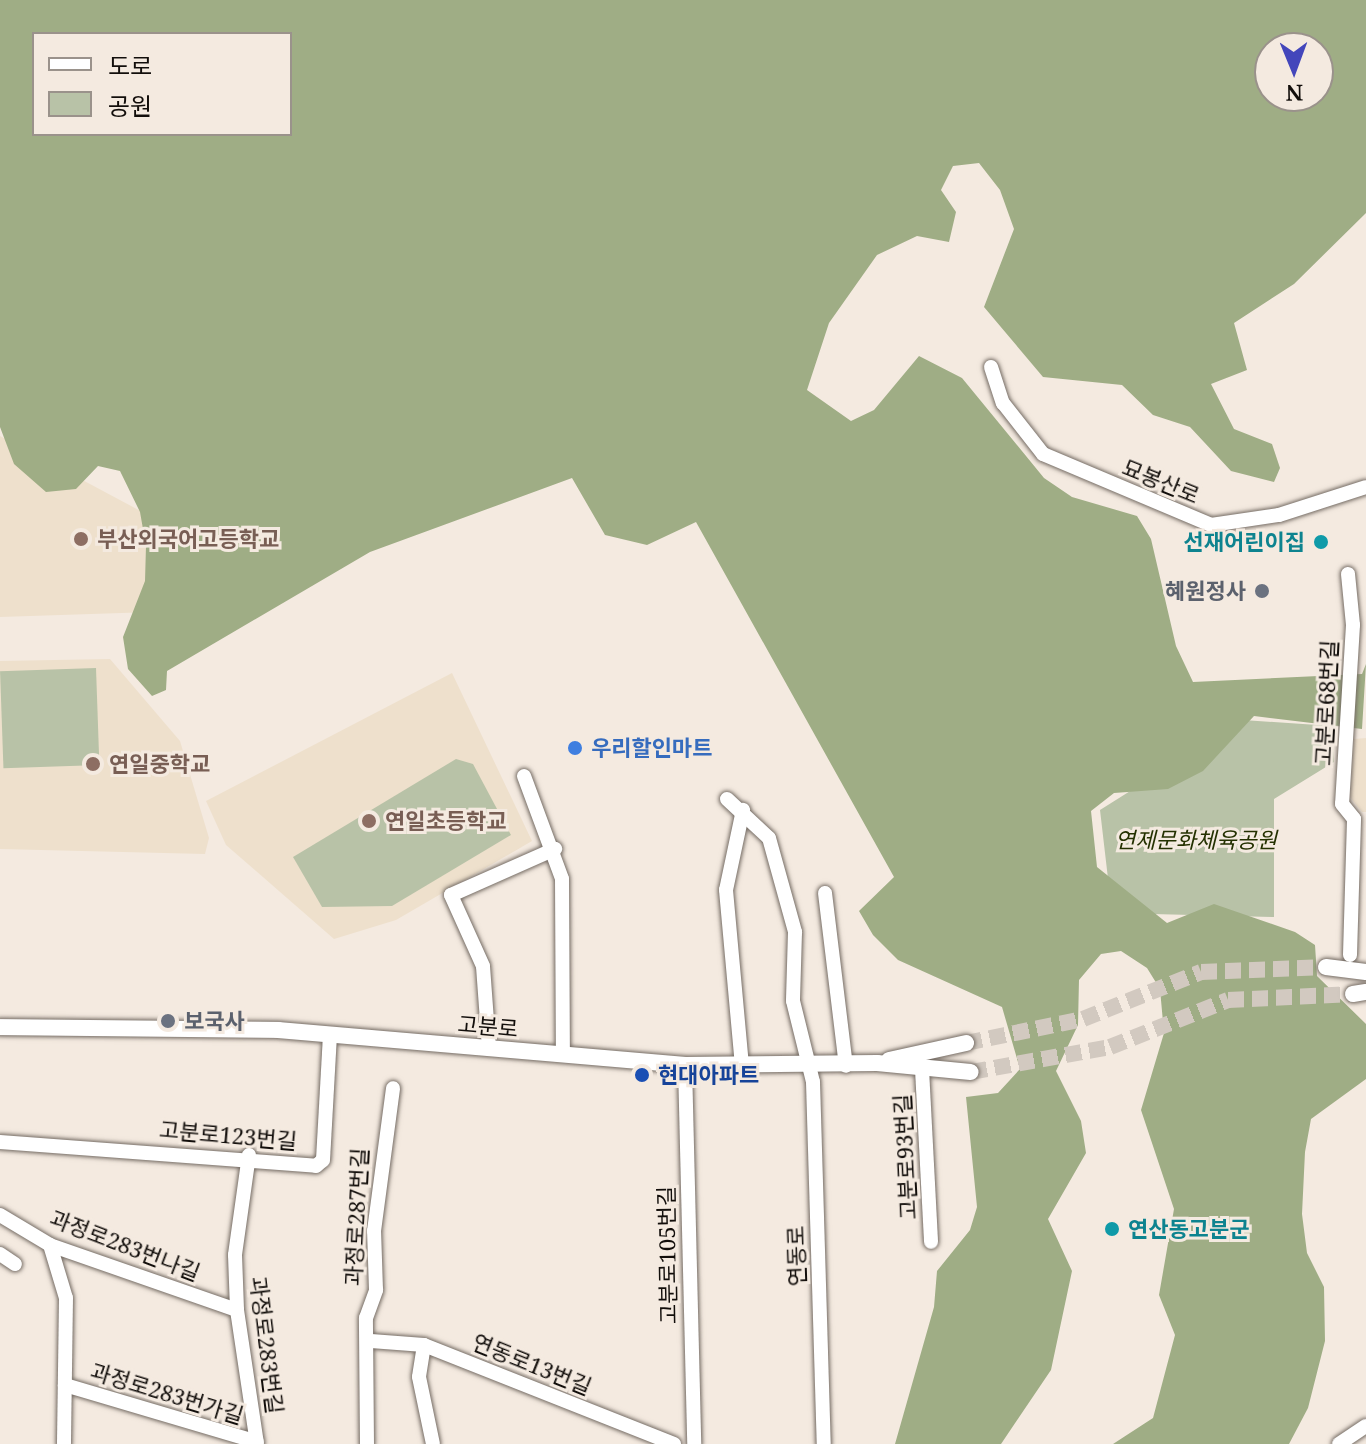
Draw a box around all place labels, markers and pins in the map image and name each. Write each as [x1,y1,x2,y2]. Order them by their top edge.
place label: 부산외국어고등학교 [97,526,279,552]
place label: 선재어린이집 [1184,529,1305,555]
marker: 부산외국어고등학교 [72,530,90,548]
marker: 선재어린이집 [1312,533,1330,551]
place label: 혜원정사 [1165,578,1246,604]
marker: 혜원정사 [1253,582,1271,600]
place label: 우리할인마트 [591,735,712,761]
marker: 우리할인마트 [566,739,584,757]
place label: 연일중학교 [109,751,210,777]
marker: 연일중학교 [84,755,102,773]
place label: 연일초등학교 [385,808,506,834]
marker: 연일초등학교 [360,812,378,830]
place label: 보국사 [184,1008,245,1034]
marker: 보국사 [159,1012,177,1030]
place label: 현대아파트 [658,1062,759,1088]
marker: 현대아파트 [633,1066,651,1084]
place label: 연산동고분군 [1128,1216,1249,1242]
marker: 연산동고분군 [1103,1220,1121,1238]

